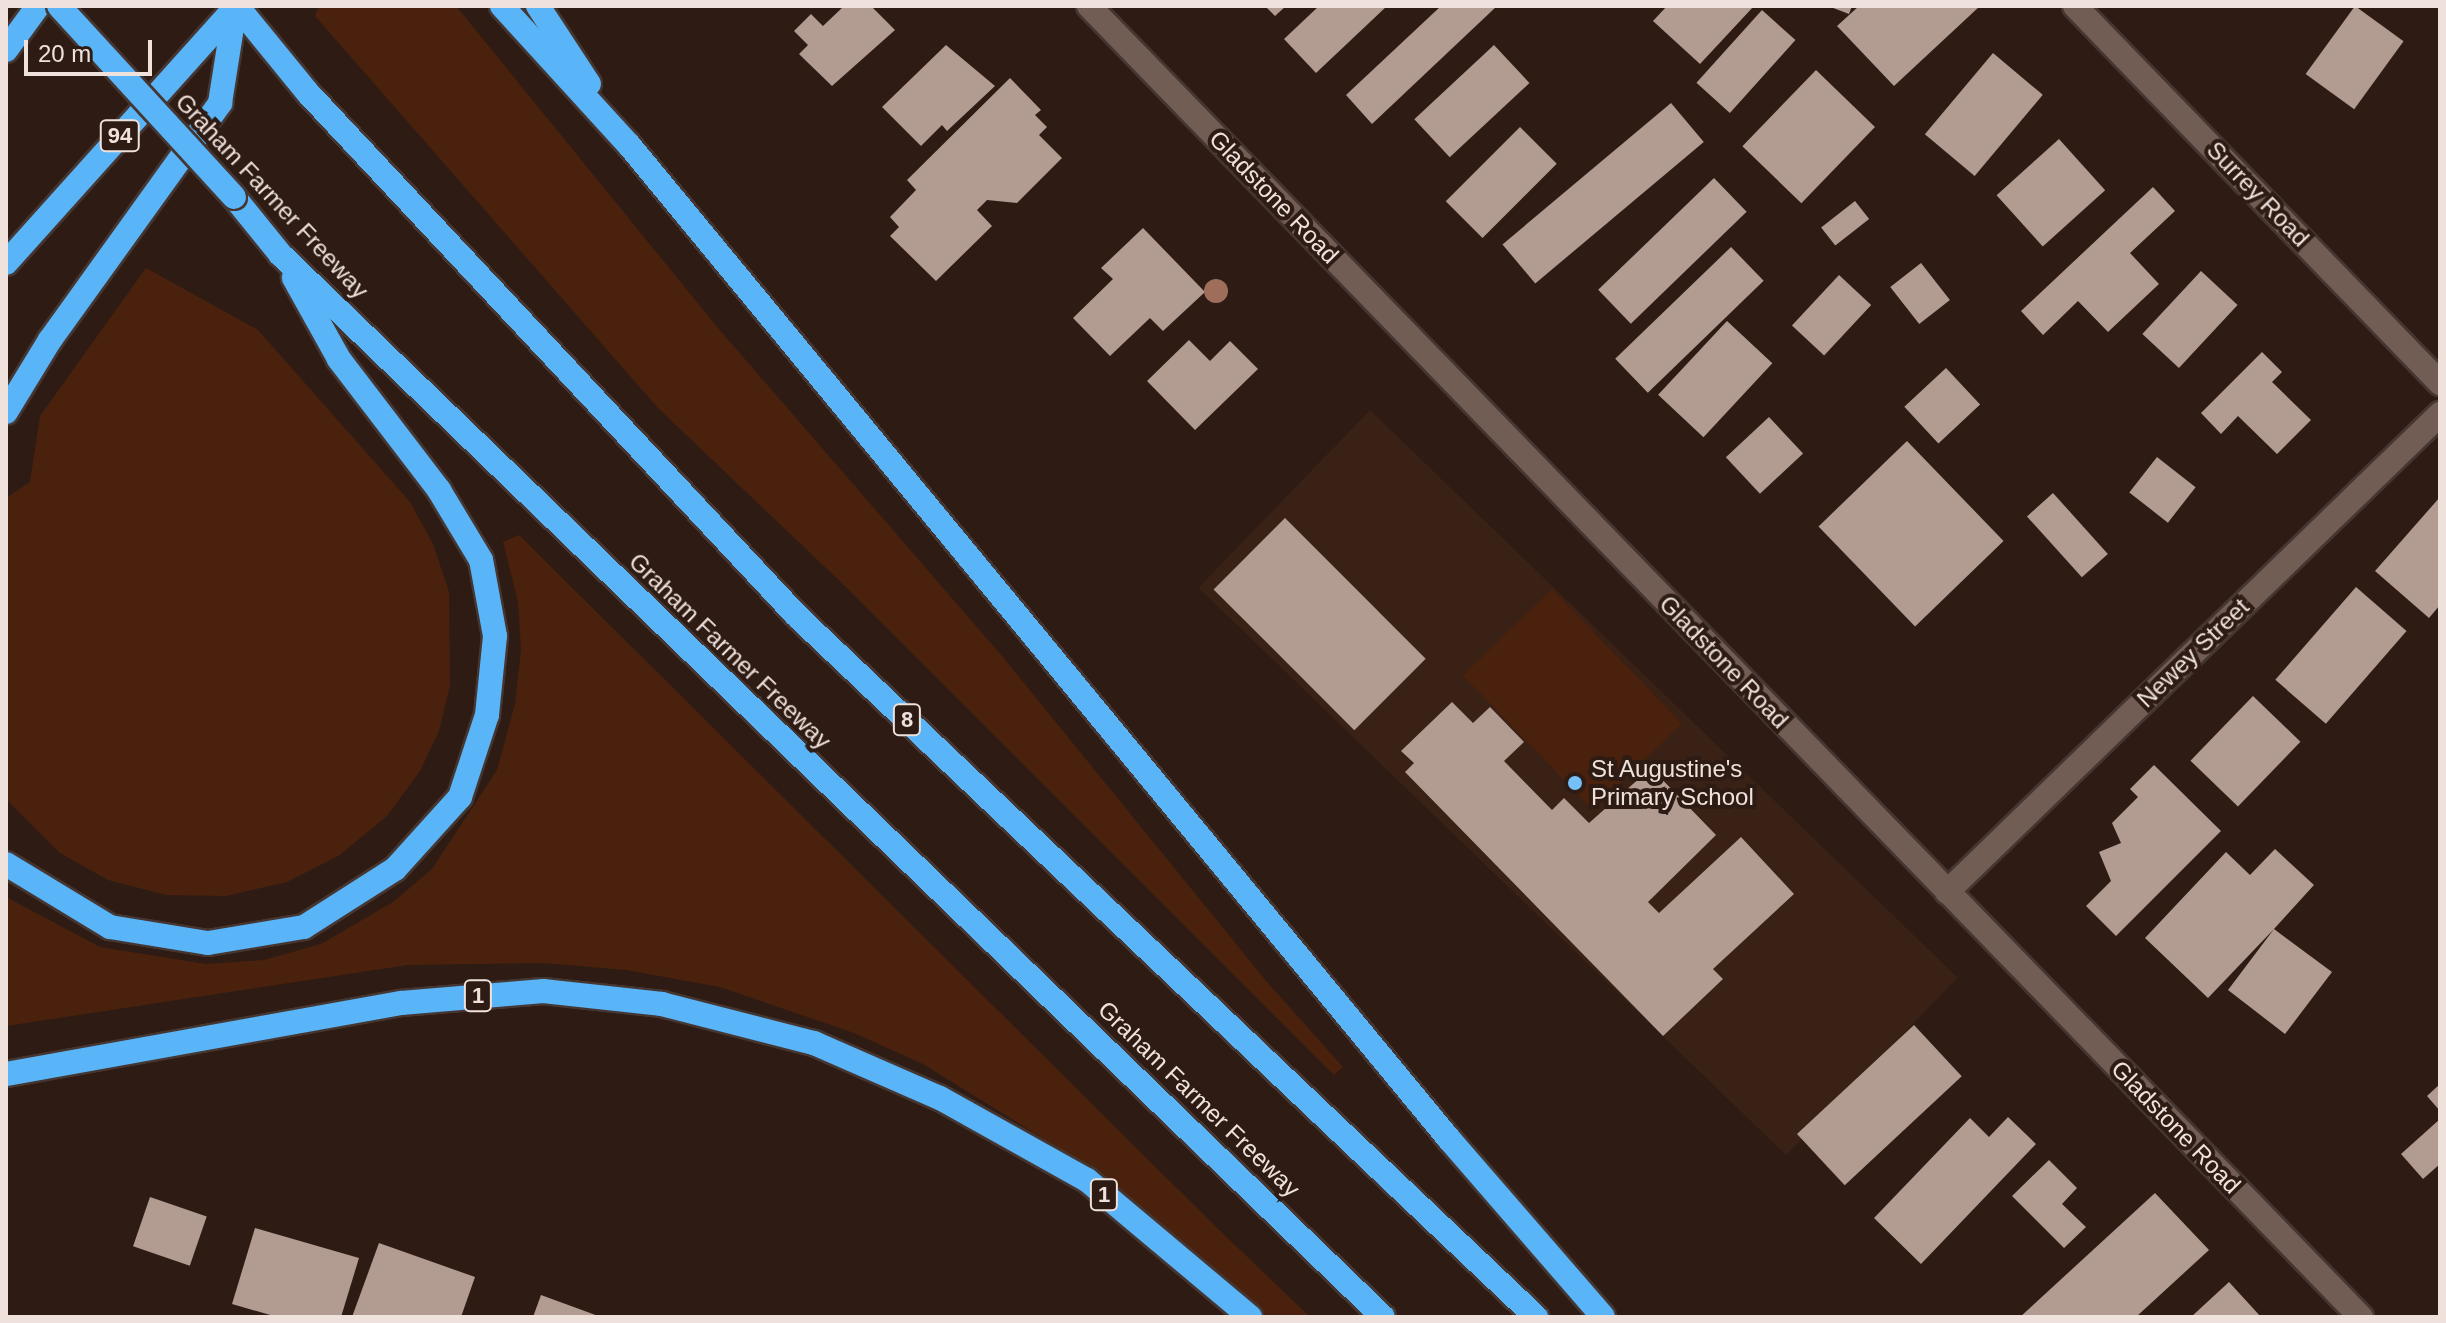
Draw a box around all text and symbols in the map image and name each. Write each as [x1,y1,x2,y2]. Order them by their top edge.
scale bar [28,24,156,74]
text: 20 m [38,40,91,67]
street label: Graham Farmer Freeway [170,88,374,304]
road number: 94 [98,118,142,154]
street label: Gladstone Road [1203,125,1345,269]
street label: Surrey Road [2201,136,2315,252]
street label: Graham Farmer Freeway [623,547,837,755]
street label: Gladstone Road [1653,590,1795,734]
street label: Newey Street [2131,593,2255,713]
road number: 8 [891,702,923,738]
place label: St Augustine's Primary School [1591,755,1754,811]
marker: St Augustine's Primary School [1566,774,1584,792]
road number: 1 [462,978,494,1014]
street label: Graham Farmer Freeway [1092,995,1306,1203]
street label: Gladstone Road [2105,1055,2247,1199]
road number: 1 [1088,1177,1120,1213]

